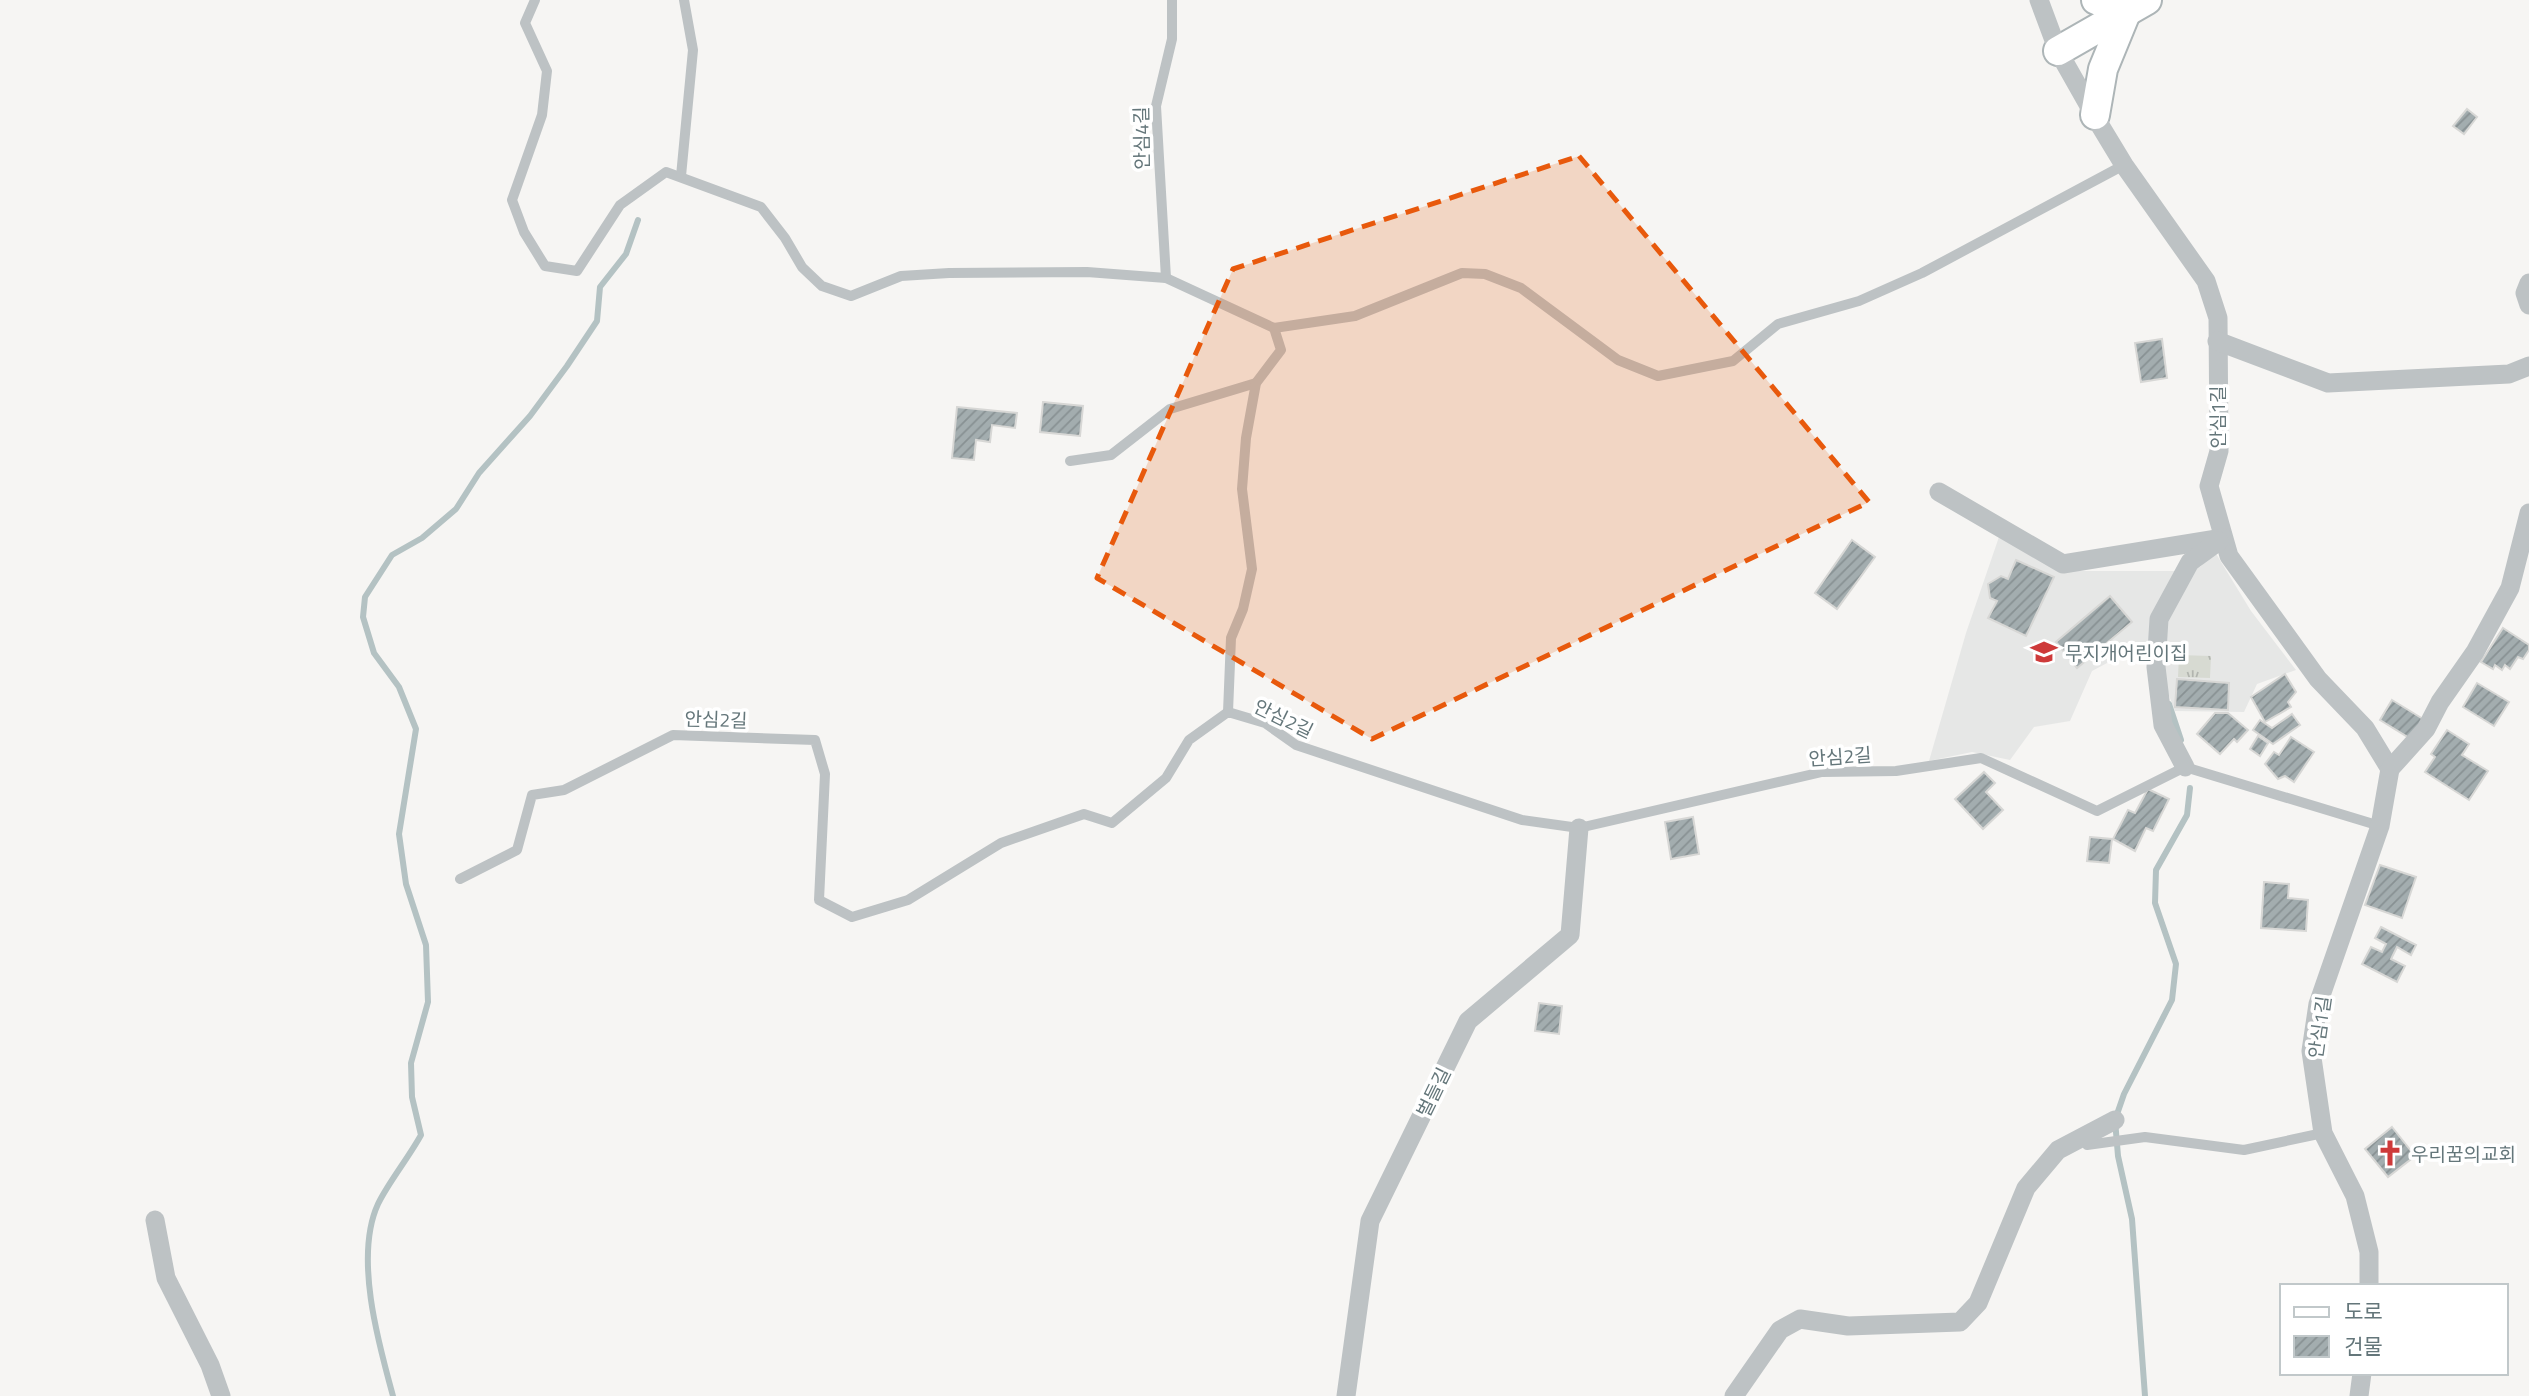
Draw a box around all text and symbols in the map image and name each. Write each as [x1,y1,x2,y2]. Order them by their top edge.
street label: 안심4길 [1126,106,1156,170]
street label: 안심1길 [2203,385,2232,449]
school or university icon: 무지개어린이집 [2029,637,2059,667]
place label: 무지개어린이집 [2065,638,2187,667]
street label: 안심2길 [1249,691,1319,745]
street label: 안심2길 [684,703,748,735]
street label: 안심2길 [1808,739,1872,773]
street label: 안심1길 [2300,994,2338,1060]
street label: 벌들길 [1408,1062,1458,1122]
church icon: 우리꿈의교회 [2375,1138,2405,1168]
place label: 우리꿈의교회 [2411,1139,2516,1168]
legend [2280,1284,2508,1375]
text: 도로 [2344,1295,2383,1327]
text: 건물 [2344,1330,2383,1362]

